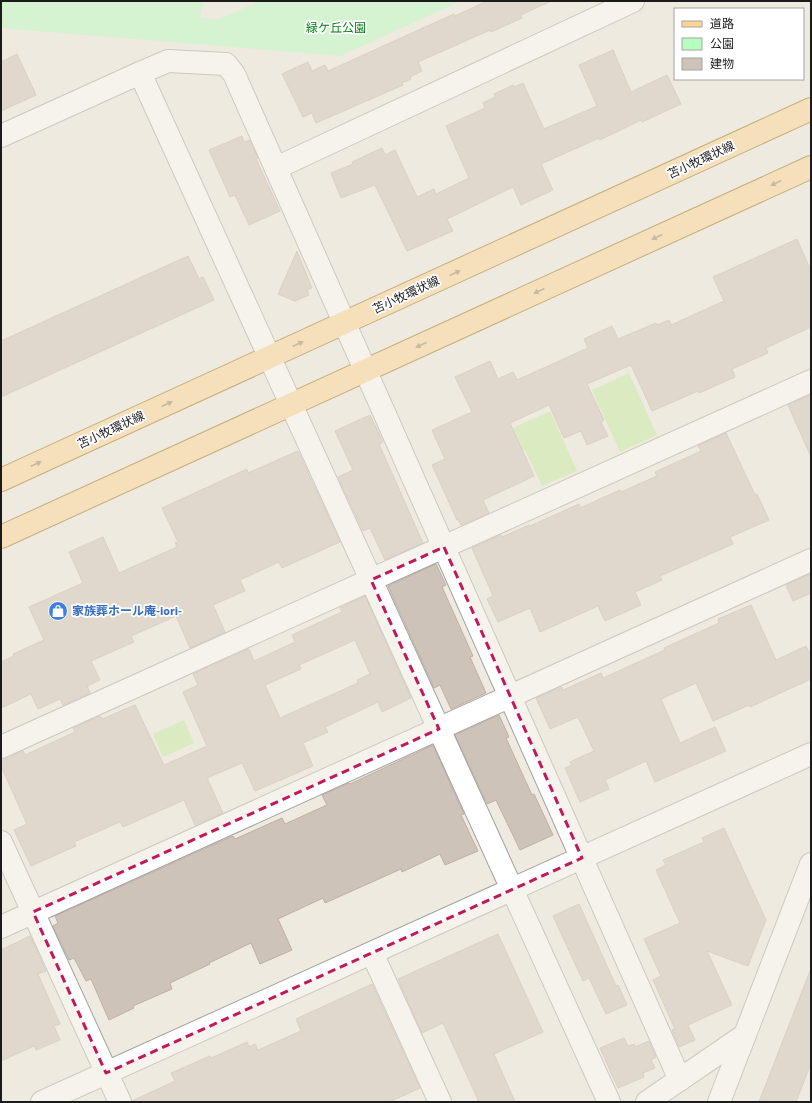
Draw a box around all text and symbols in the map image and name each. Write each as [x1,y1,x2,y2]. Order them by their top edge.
legend [674,8,804,80]
text: 道路 [710,16,734,33]
park label: 緑ケ丘公園 [306,20,366,37]
text: 公園 [710,36,734,53]
text: 建物 [710,56,734,73]
street label: 苫小牧環状線 [665,138,737,183]
one-way arrow [770,180,781,186]
one-way arrow [652,234,663,240]
one-way arrow [449,269,461,275]
street label: 苫小牧環状線 [370,273,442,318]
one-way arrow [534,288,545,294]
one-way arrow [293,341,304,347]
one-way arrow [415,342,427,348]
one-way arrow [162,401,173,407]
street label: 苫小牧環状線 [75,408,147,453]
one-way arrow [31,461,42,467]
shop icon: 家族葬ホール庵-iori- [47,600,69,622]
place label: 家族葬ホール庵-iori- [72,603,182,620]

